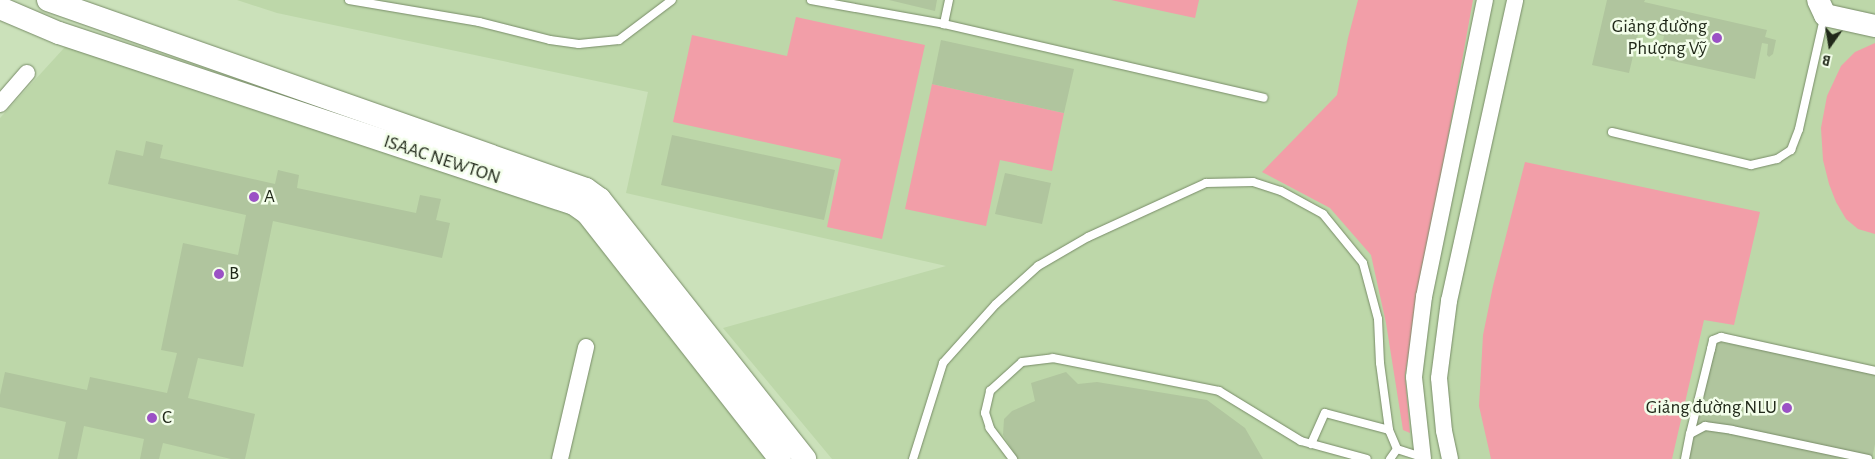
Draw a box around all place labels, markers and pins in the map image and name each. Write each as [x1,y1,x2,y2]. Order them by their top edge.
place label: Giảng đường Phượng Vỹ [1612,16,1707,60]
marker: Giảng đường Phượng Vỹ [1711,32,1723,44]
place label: A [264,186,275,208]
marker: A [248,191,260,203]
place label: B [229,263,239,285]
marker: B [213,268,225,280]
place label: Giảng đường NLU [1646,397,1777,419]
marker: Giảng đường NLU [1781,402,1793,414]
place label: C [162,407,172,429]
marker: C [146,412,158,424]

